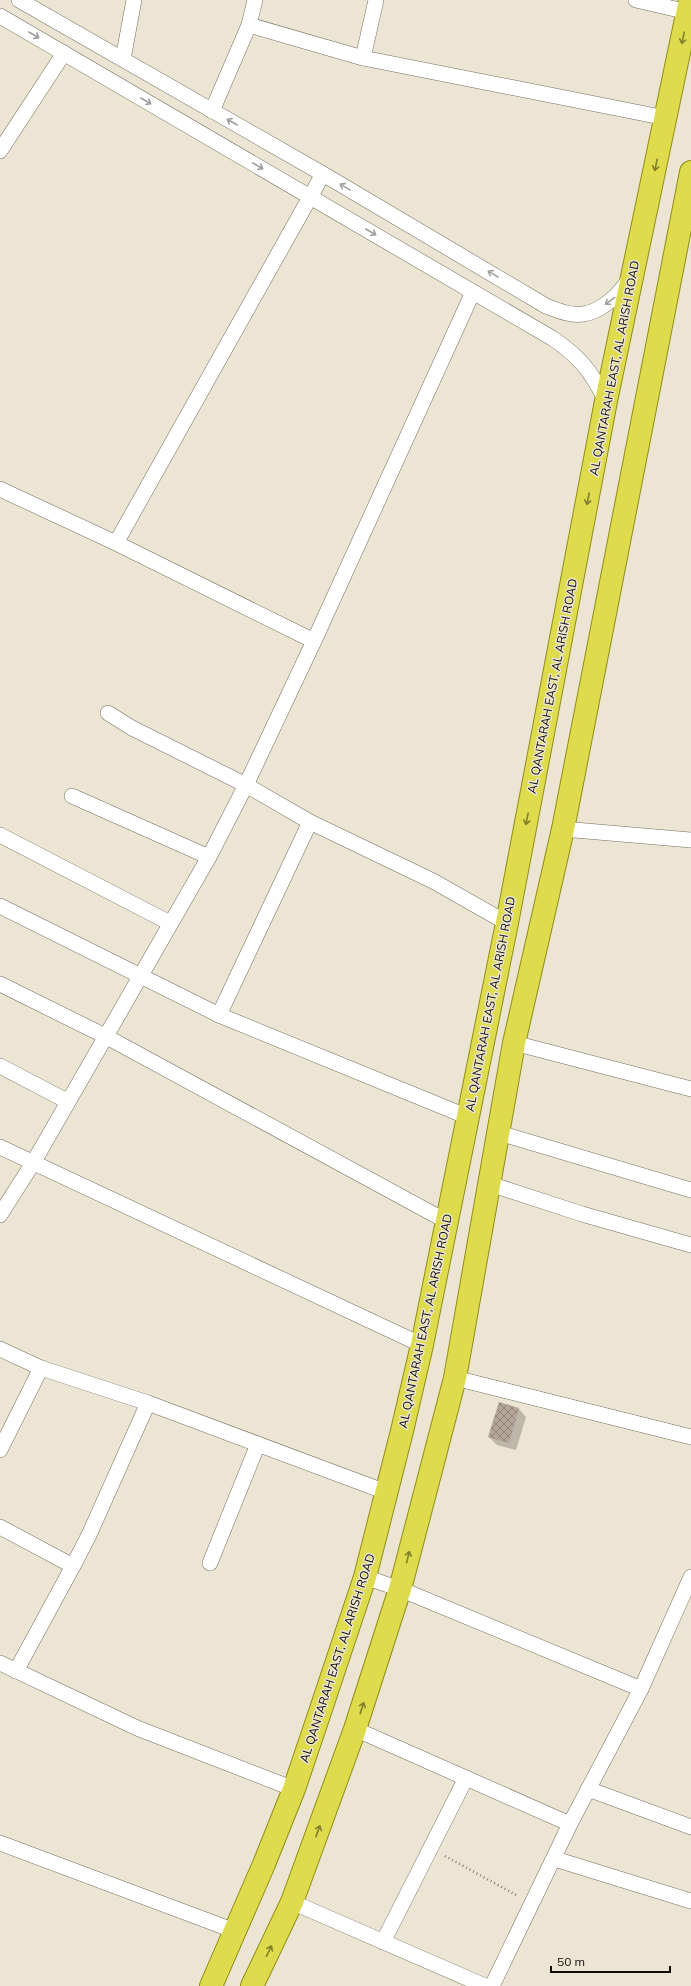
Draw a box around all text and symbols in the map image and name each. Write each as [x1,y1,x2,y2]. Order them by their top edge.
one-way arrow [678,31,686,44]
one-way arrow [28,32,40,40]
one-way arrow [140,97,152,105]
one-way arrow [226,118,238,126]
one-way arrow [652,159,660,172]
one-way arrow [252,163,264,171]
one-way arrow [340,183,351,191]
one-way arrow [365,228,377,236]
street label: AL QANTARAH EAST, AL ARISH ROAD [586,259,642,477]
one-way arrow [487,270,499,278]
one-way arrow [604,297,615,305]
one-way arrow [584,492,592,505]
street label: AL QANTARAH EAST, AL ARISH ROAD [524,577,580,795]
one-way arrow [522,812,530,825]
street label: AL QANTARAH EAST, AL ARISH ROAD [462,895,518,1113]
street label: AL QANTARAH EAST, AL ARISH ROAD [395,1212,455,1430]
one-way arrow [405,1551,413,1564]
street label: AL QANTARAH EAST, AL ARISH ROAD [296,1552,378,1764]
one-way arrow [358,1702,366,1714]
one-way arrow [315,1825,323,1837]
one-way arrow [266,1945,273,1957]
scale bar [551,1948,670,1974]
text: 50 m [557,1954,585,1969]

